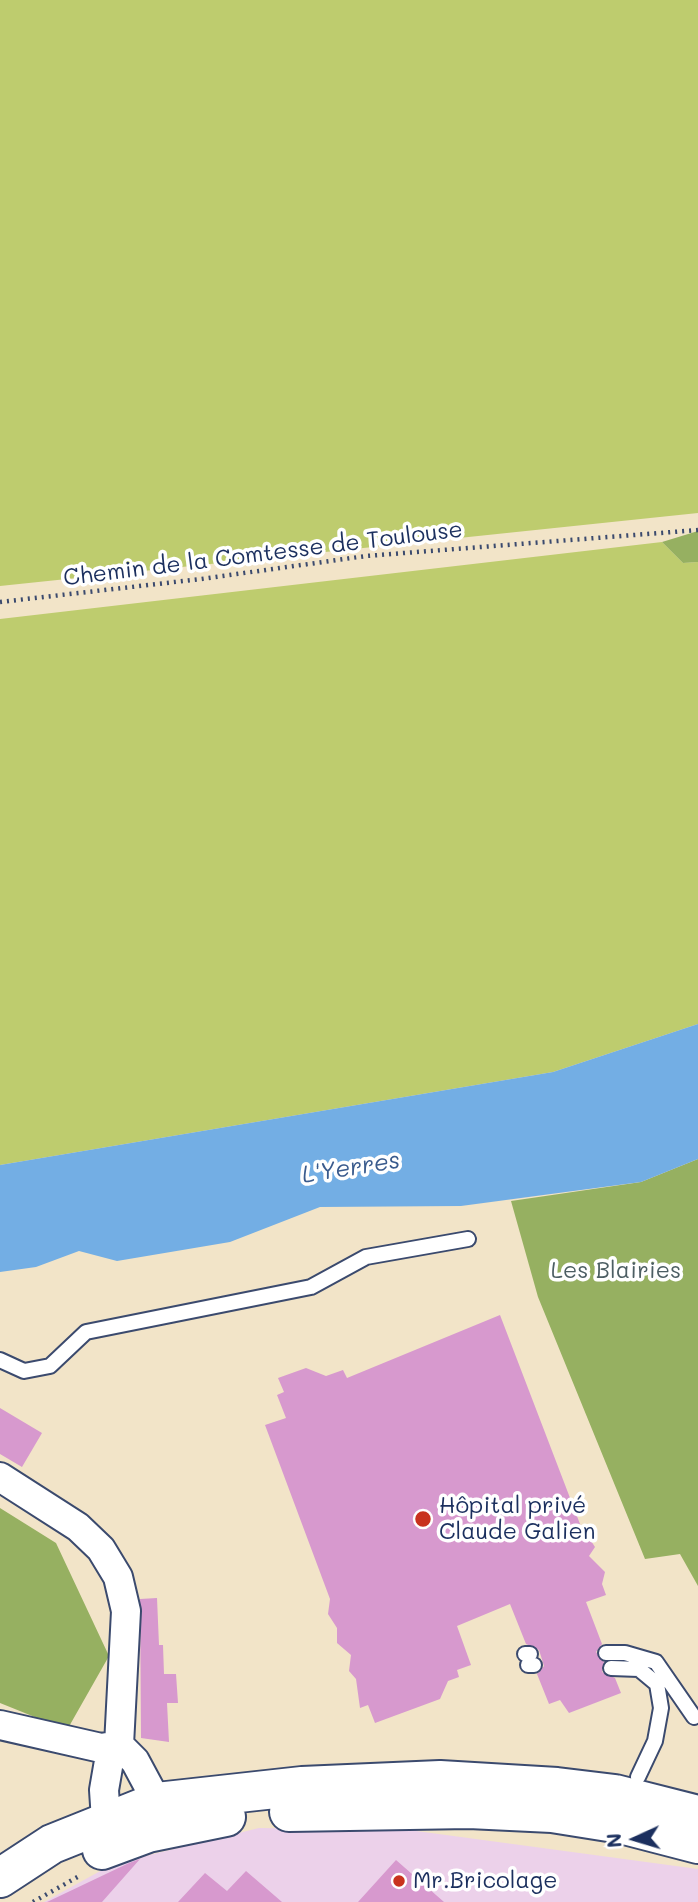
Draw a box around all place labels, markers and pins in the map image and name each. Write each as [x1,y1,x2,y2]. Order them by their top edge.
place label: Hôpital privé Claude Galien [439,1492,595,1546]
marker: Hôpital privé Claude Galien [413,1509,433,1529]
place label: Mr.Bricolage [413,1867,557,1895]
marker: Mr.Bricolage [391,1873,407,1889]

